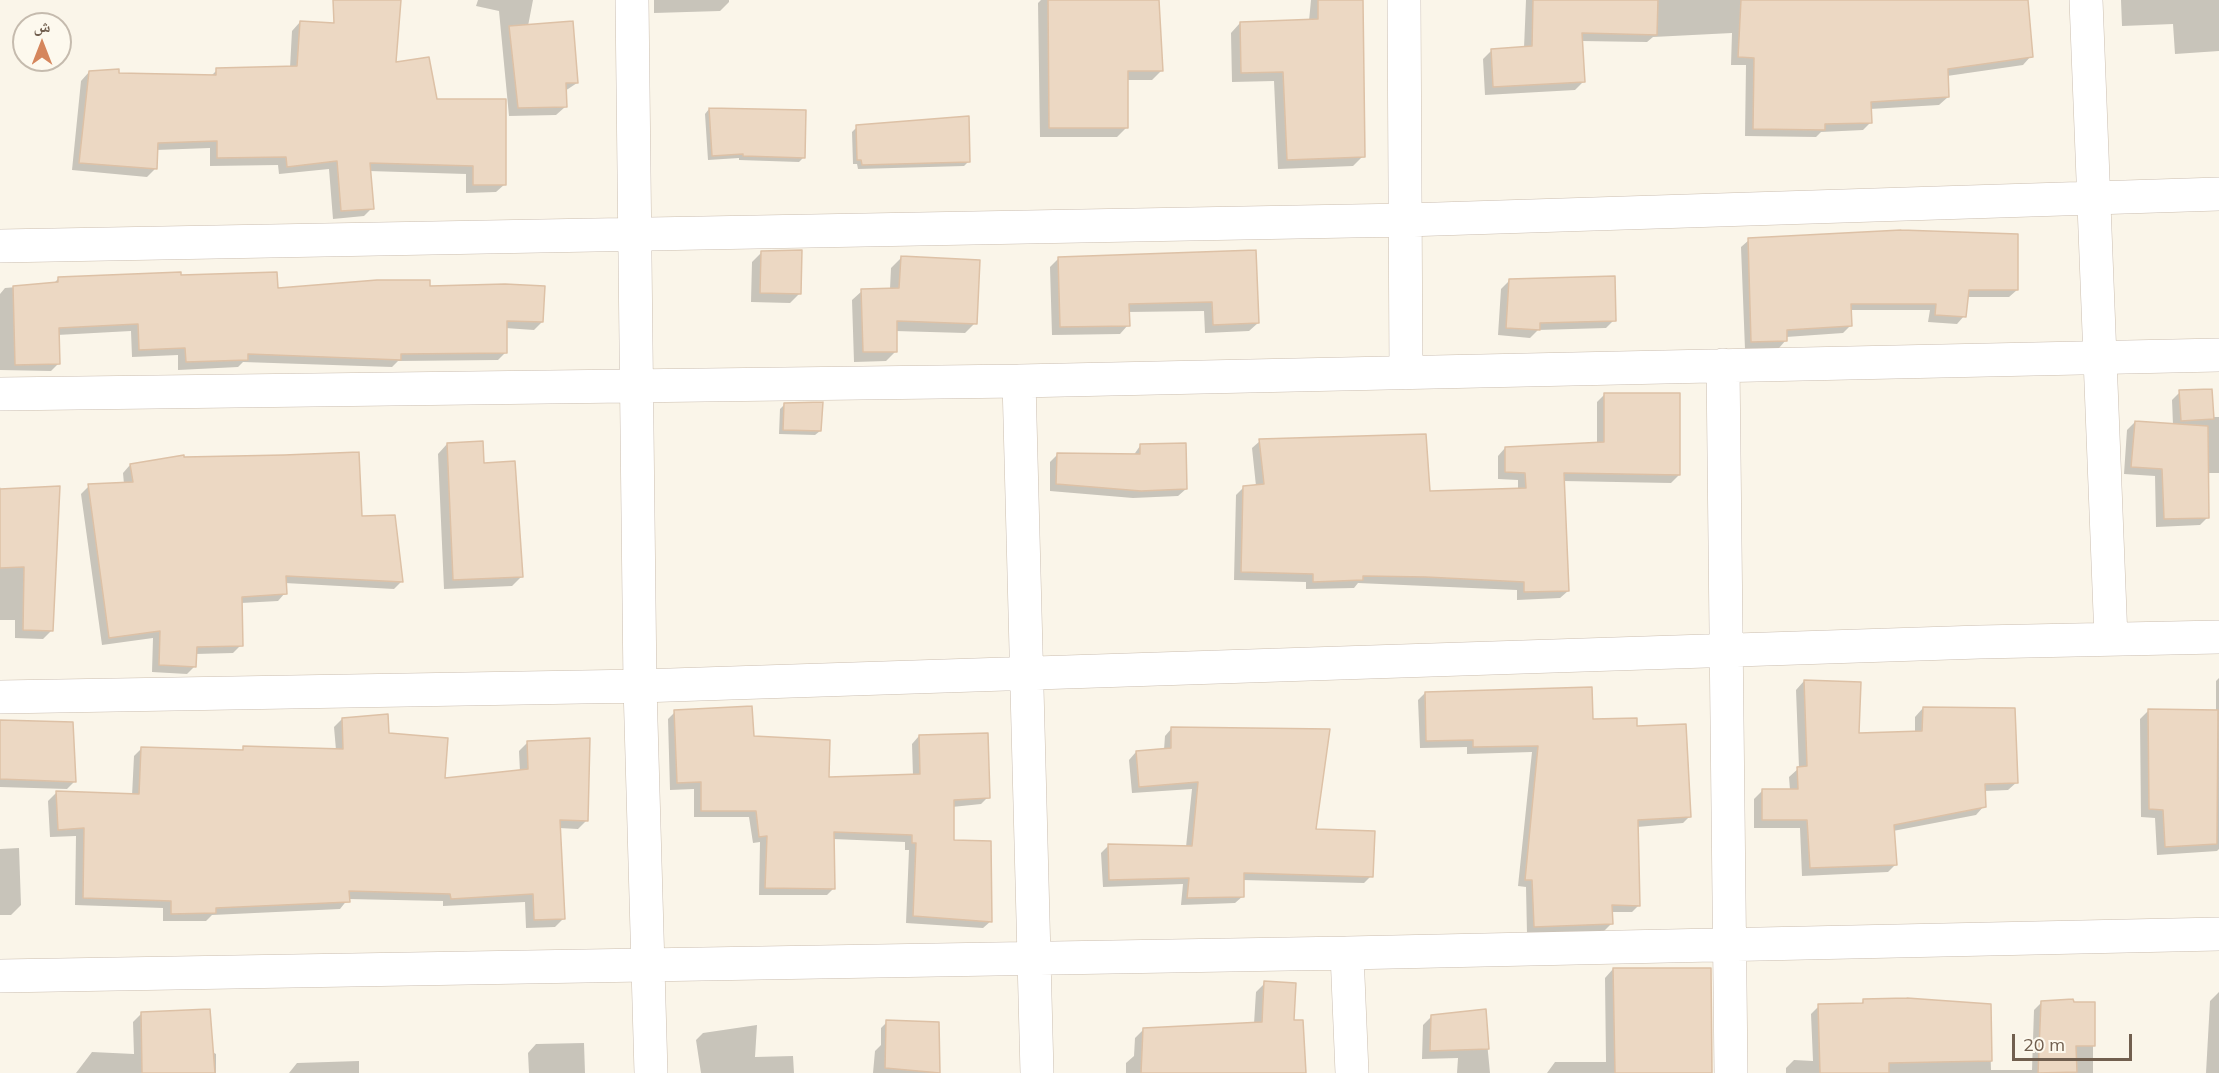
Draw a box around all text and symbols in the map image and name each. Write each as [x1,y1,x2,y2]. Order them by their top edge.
north arrow [12,12,72,72]
text: ش [34,16,50,36]
scale bar [2015,1022,2135,1060]
text: 20 m [2023,1033,2065,1056]

